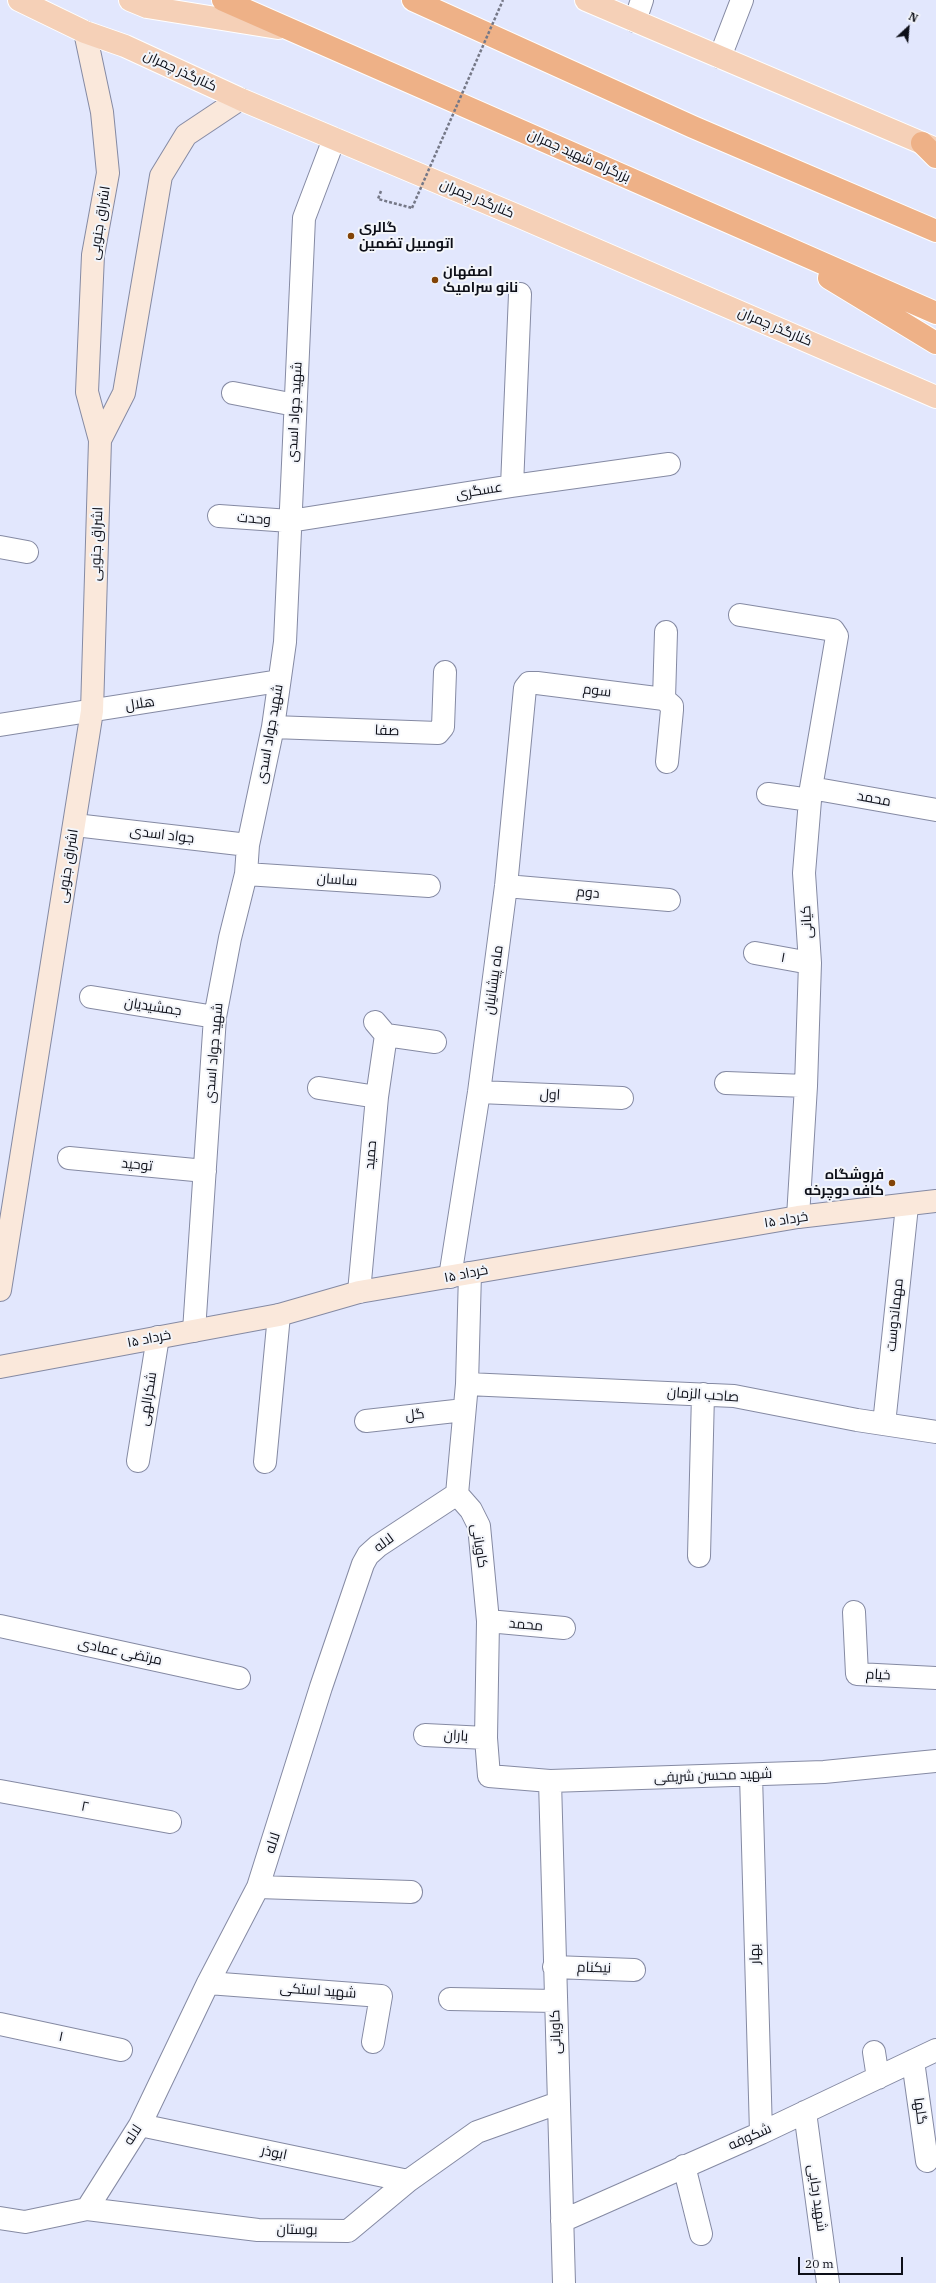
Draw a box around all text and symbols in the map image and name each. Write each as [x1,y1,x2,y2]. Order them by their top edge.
north arrow [888,8,928,48]
text: N [906,9,920,25]
street label: کنارگذر چمران [141,47,219,95]
street label: بزرگراه شهید چمران [525,126,633,186]
street label: کنارگذر چمران [437,176,517,222]
street label: اشراق جنوبی [86,185,114,261]
place label: گالری اتومبیل تضمین [359,220,454,252]
marker: گالری اتومبیل تضمین [346,231,356,241]
place label: اصفهان نانو سرامیک [443,264,518,296]
marker: اصفهان نانو سرامیک [430,275,440,285]
street label: کنارگذر چمران [735,304,815,350]
street label: شهید جواد اسدی [284,361,306,463]
street label: عسگری [454,479,504,503]
street label: اشراق جنوبی [87,506,107,582]
street label: وحدت [236,509,272,529]
street label: سوم [582,681,612,701]
street label: شهید جواد اسدی [253,683,287,785]
street label: هلال [124,693,156,715]
street label: صفا [374,722,400,740]
street label: محمد [856,788,892,810]
street label: جواد اسدی [129,823,195,847]
street label: اشراق جنوبی [54,828,82,904]
street label: ساسان [316,870,358,890]
street label: دوم [576,884,600,902]
street label: کیانی [798,905,816,939]
street label: ماه پیشانیان [481,944,507,1016]
street label: ۱ [779,949,787,967]
street label: جمشیدیان [123,994,183,1020]
street label: شهید جواد اسدی [201,1002,227,1104]
street label: اول [539,1086,561,1104]
street label: حمید [361,1140,381,1170]
street label: توحید [121,1155,153,1175]
place label: فروشگاه کافه دوچرخه [804,1167,884,1200]
marker: فروشگاه کافه دوچرخه [887,1178,897,1188]
street label: ۱۵ خرداد [763,1208,809,1232]
street label: ۱۵ خرداد [443,1262,489,1286]
street label: مهماندوست [883,1277,907,1353]
street label: ۱۵ خرداد [126,1327,172,1351]
street label: شکرالهی [135,1371,161,1427]
street label: صاحب الزمان [666,1384,740,1406]
street label: گل [405,1406,425,1424]
street label: کاویانی [467,1523,491,1569]
street label: لاله [371,1530,397,1556]
street label: محمد [508,1615,544,1635]
street label: مرتضی عمادی [76,1635,164,1669]
street label: خیام [865,1666,891,1684]
street label: باران [443,1727,469,1745]
street label: شهید محسن شریفی [653,1766,773,1786]
street label: ۲ [80,1798,90,1816]
street label: لاله [262,1830,284,1856]
street label: بهار [746,1943,764,1965]
street label: نیکنام [577,1959,611,1977]
street label: شهید استکی [279,1980,357,2002]
street label: کاویانی [547,2009,565,2055]
street label: ۱ [57,2028,65,2046]
street label: گلها [910,2096,930,2126]
street label: شکوفه [726,2120,774,2154]
street label: لاله [120,2122,146,2148]
street label: ابوذر [260,2142,288,2164]
street label: شهید رجایی [804,2163,830,2233]
street label: بوستان [276,2221,318,2239]
scale bar [800,2249,905,2275]
text: 20 m [805,2256,834,2271]

